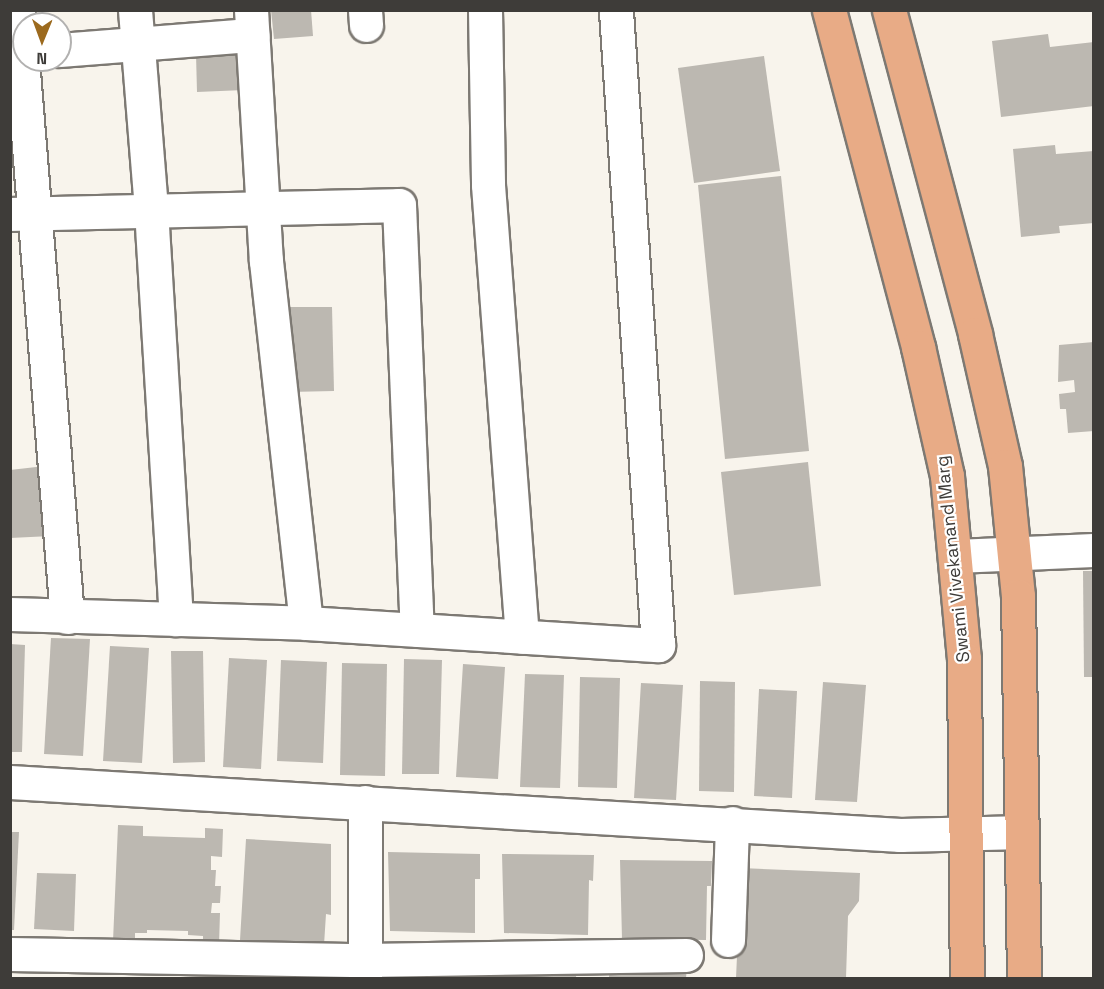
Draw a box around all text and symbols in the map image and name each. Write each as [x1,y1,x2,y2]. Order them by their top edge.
north arrow [12,12,72,72]
text: N [36,48,47,69]
street label: Swami Vivekanand Marg [931,454,975,664]

